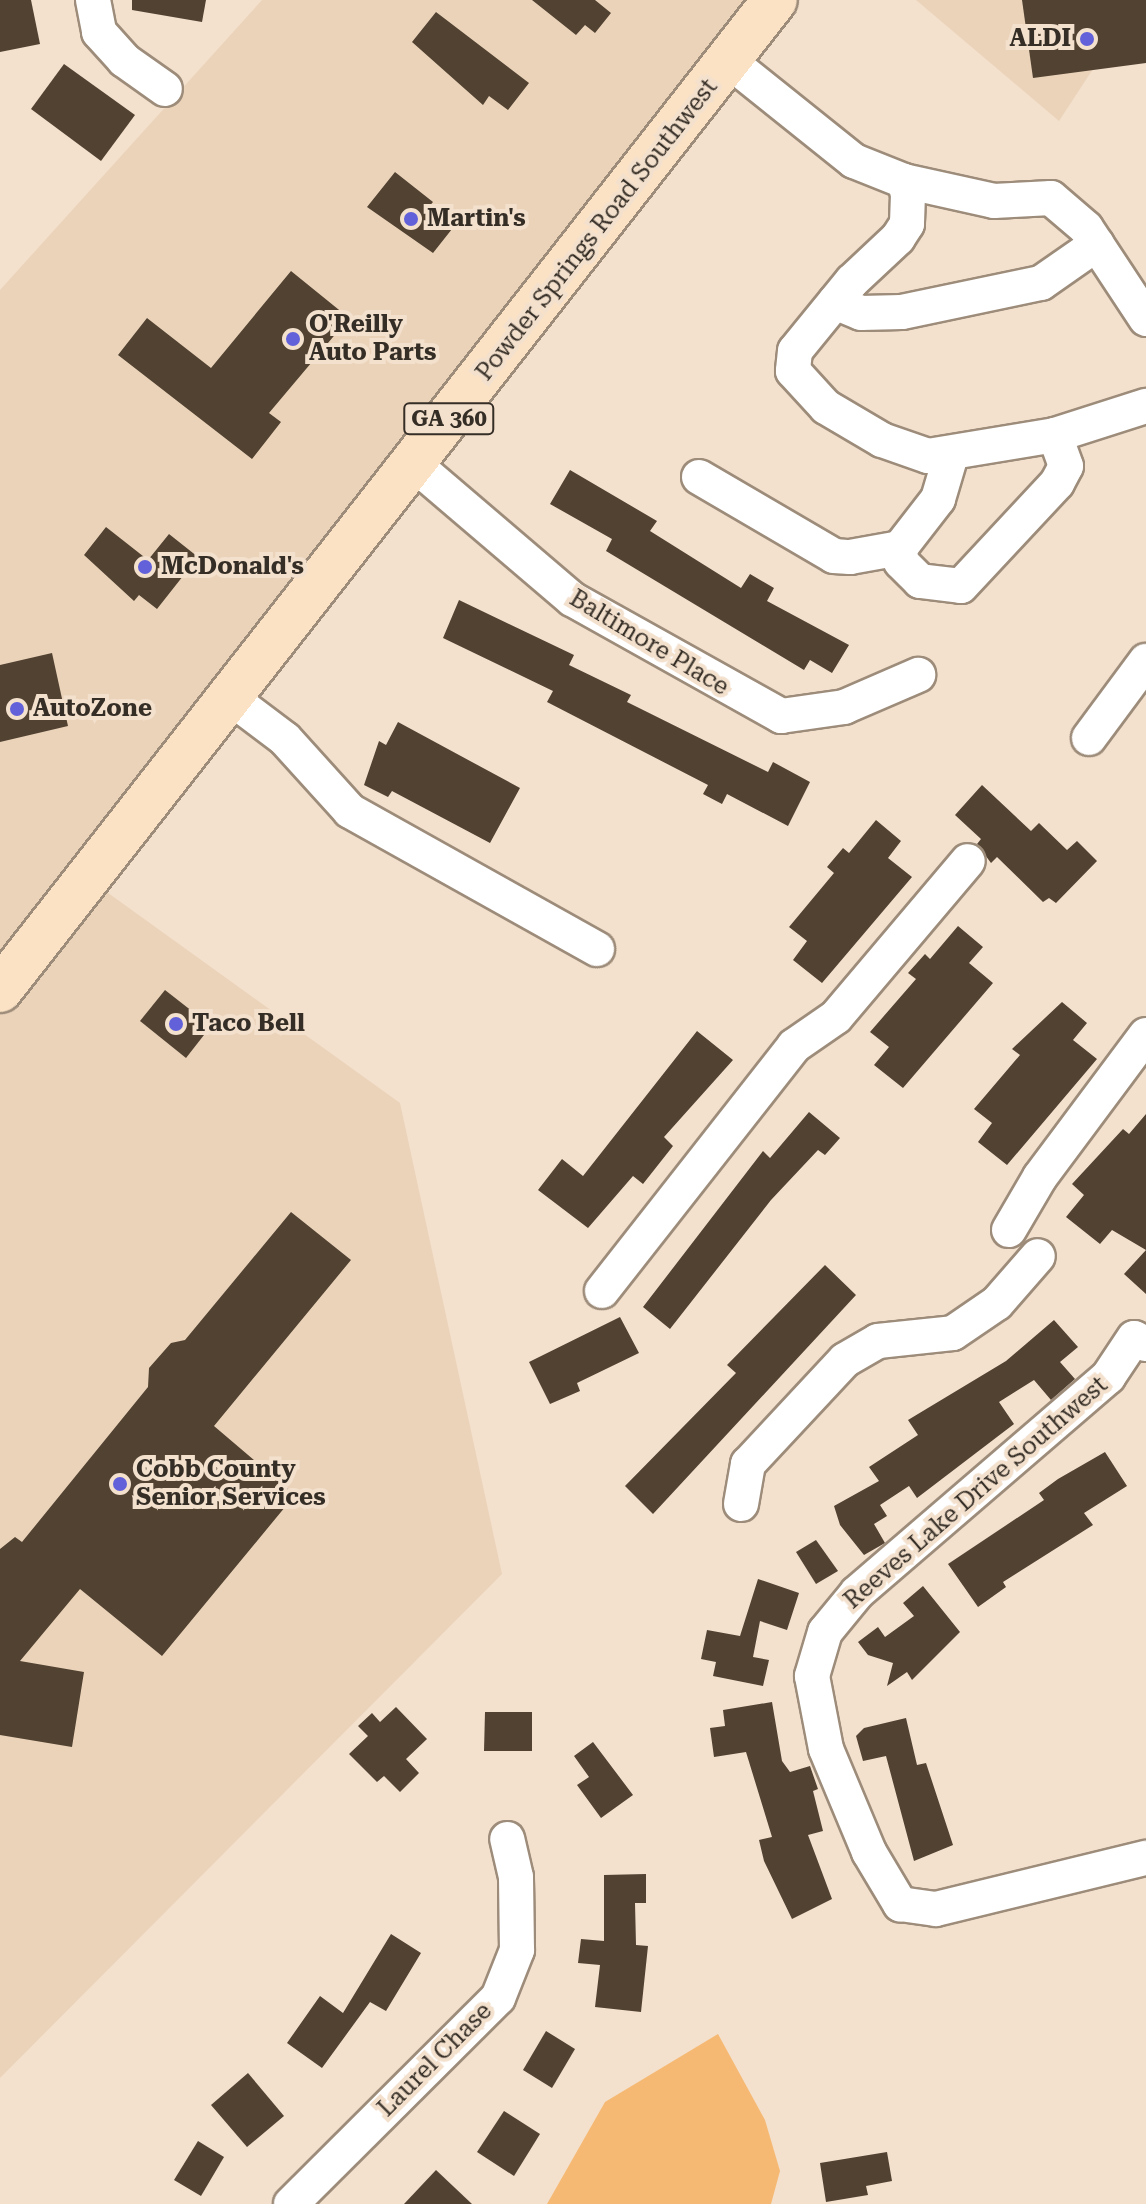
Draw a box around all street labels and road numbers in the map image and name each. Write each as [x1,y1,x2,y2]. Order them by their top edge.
street label: Powder Springs Road Southwest [470,73,724,387]
road number: GA 360 [403,401,495,437]
street label: Baltimore Place [564,584,734,702]
street label: Reeves Lake Drive Southwest [839,1371,1113,1615]
street label: Laurel Chase [372,1997,498,2123]

